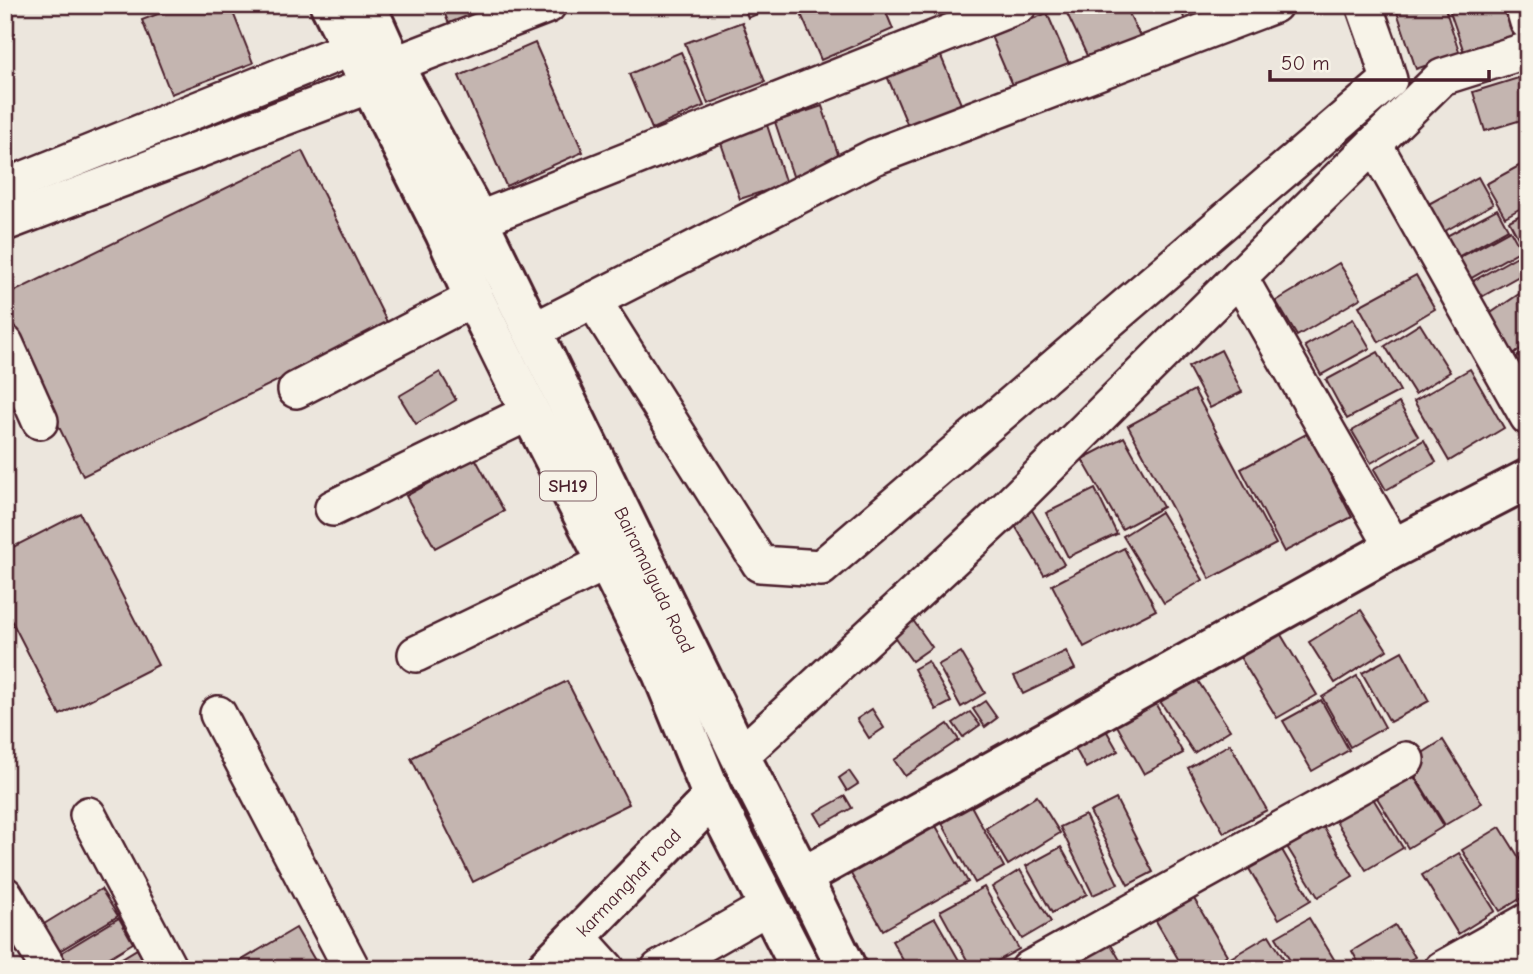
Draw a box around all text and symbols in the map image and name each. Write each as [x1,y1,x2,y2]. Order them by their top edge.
scale bar [1270,38,1489,82]
text: 50 m [1281,51,1330,75]
road number: SH19 [540,472,596,500]
street label: Bairamalguda Road [609,503,699,657]
street label: karmanghat road [572,825,686,941]

